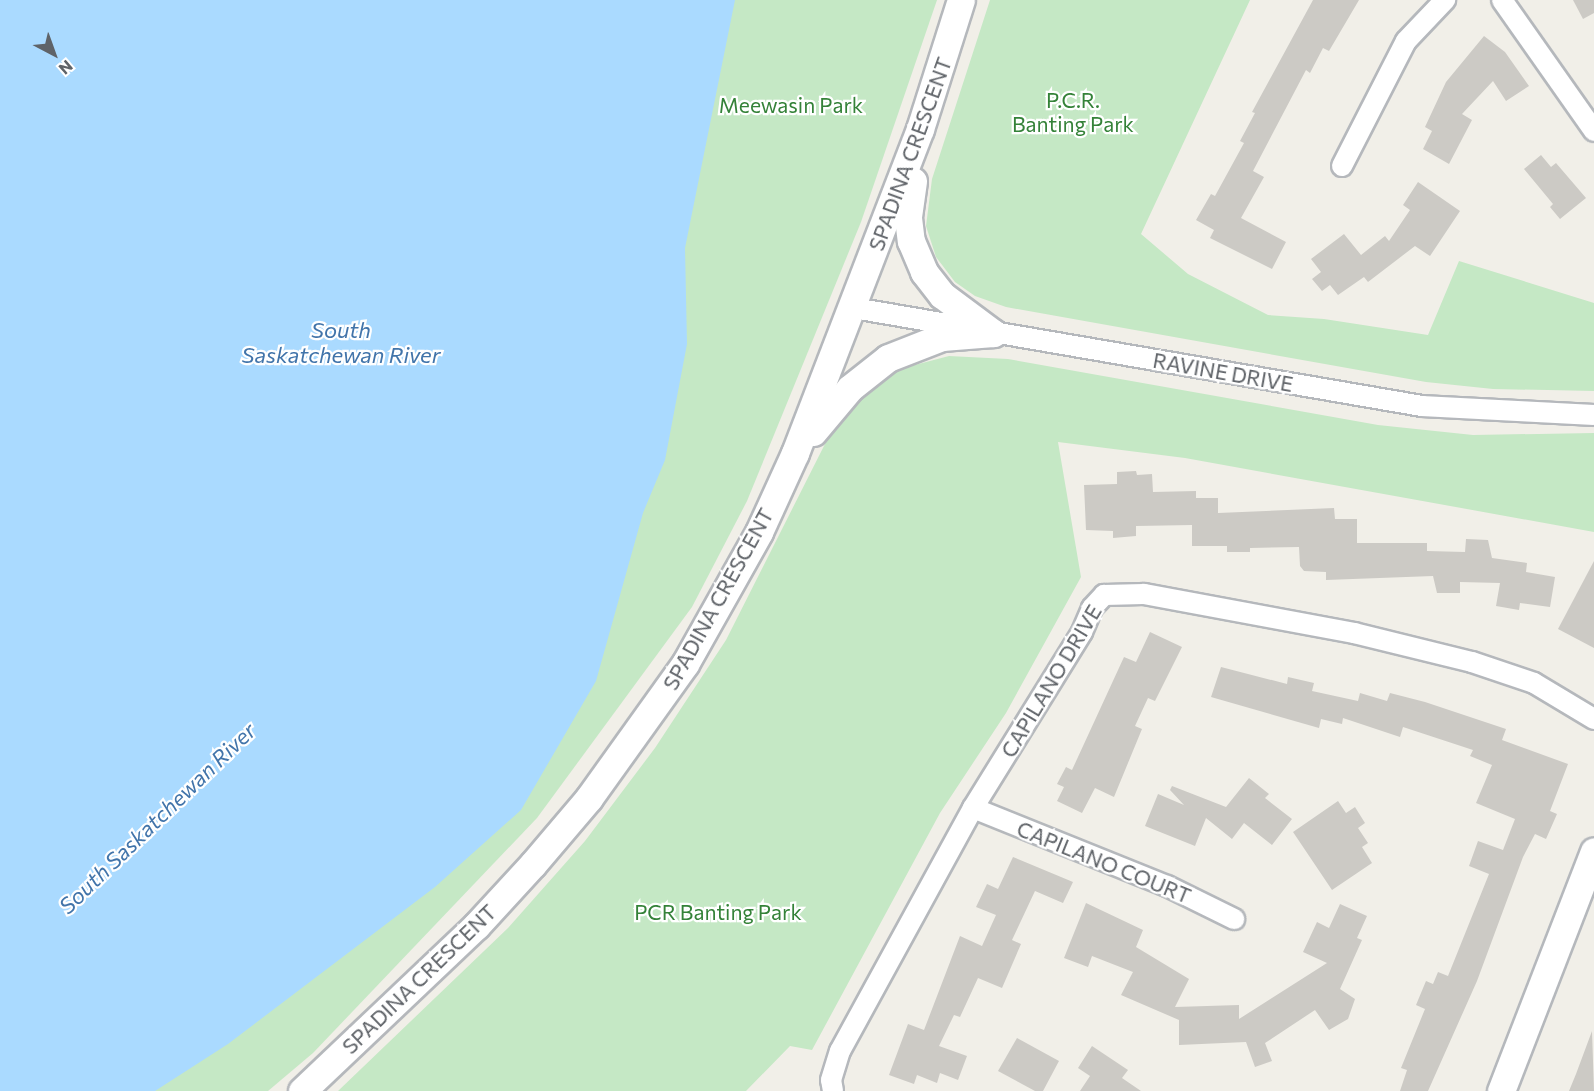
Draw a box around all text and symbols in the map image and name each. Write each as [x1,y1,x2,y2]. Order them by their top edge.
north arrow [24,24,84,84]
street label: SPADINA CRESCENT [863,54,957,254]
text: N [55,57,77,79]
park label: P.C.R. Banting Park [1012,87,1134,137]
park label: Meewasin Park [719,92,863,118]
water label: South Saskatchewan River [241,316,441,368]
street label: RAVINE DRIVE [1151,347,1295,397]
street label: SPADINA CRESCENT [658,504,778,694]
street label: CAPILANO DRIVE [995,600,1107,762]
water label: South Saskatchewan River [53,717,261,919]
street label: CAPILANO COURT [1013,816,1195,908]
street label: SPADINA CRESCENT [337,899,501,1059]
park label: PCR Banting Park [634,899,802,925]

